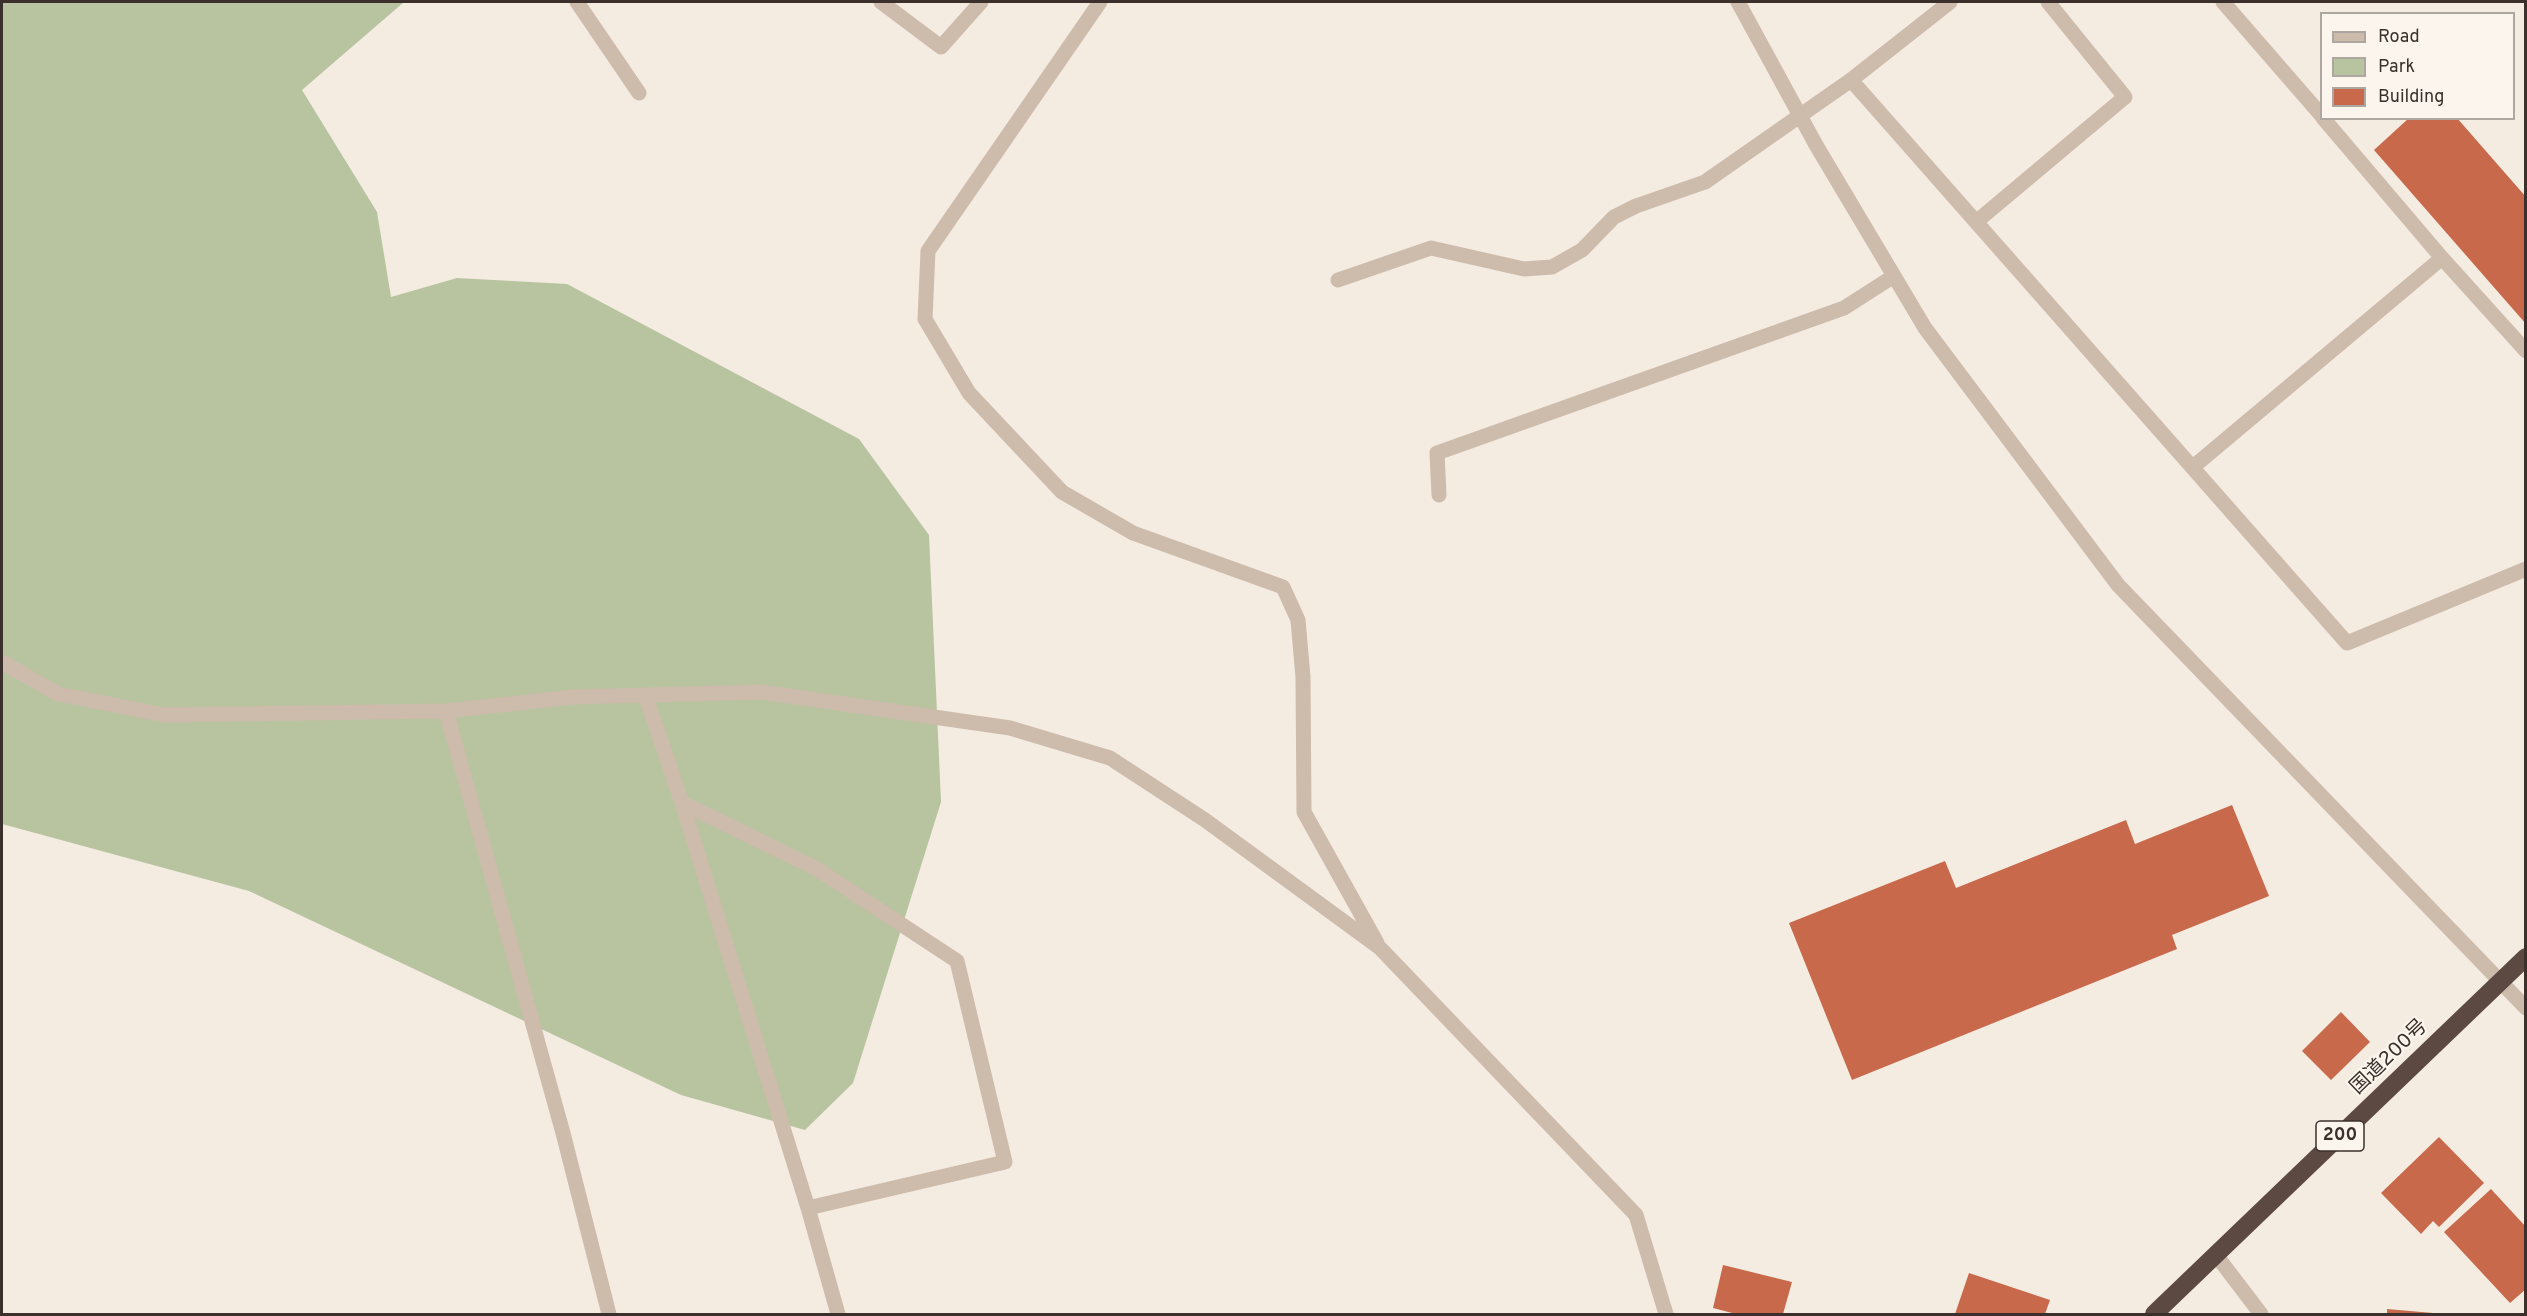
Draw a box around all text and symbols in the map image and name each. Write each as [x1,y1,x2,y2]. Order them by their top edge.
legend [2320,12,2515,120]
text: Road [2378,26,2420,49]
text: Park [2378,56,2415,79]
text: Building [2378,86,2444,109]
street label: 国道200号 [2347,1015,2433,1101]
road number: 200 [2316,1121,2364,1151]

